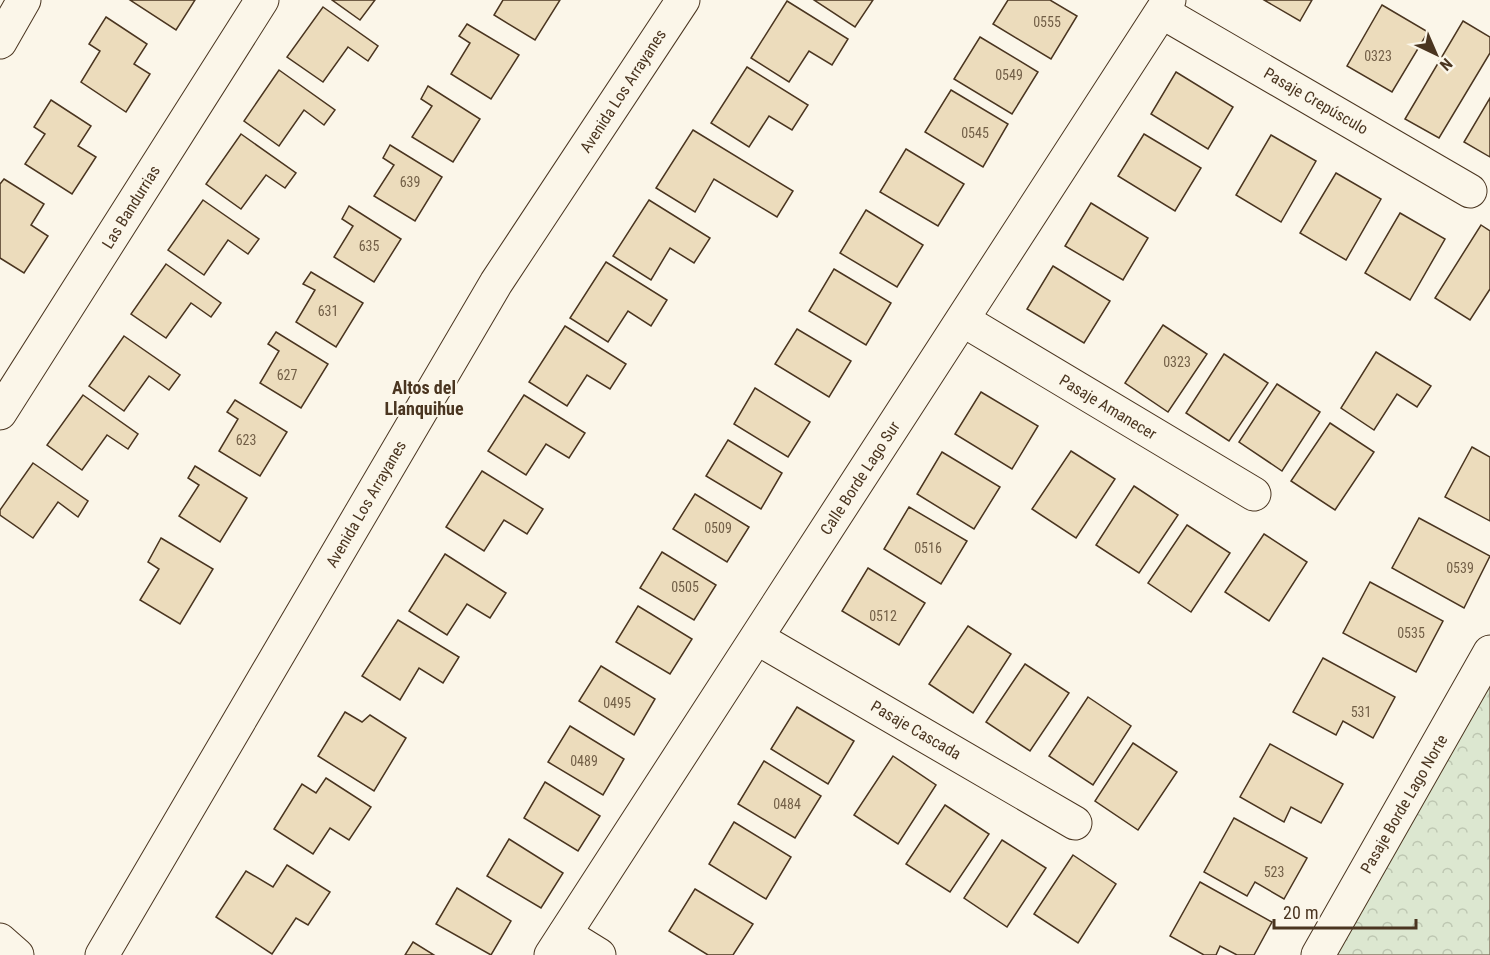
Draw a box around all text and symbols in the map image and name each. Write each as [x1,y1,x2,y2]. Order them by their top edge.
house number: 0555 [1033,14,1061,30]
north arrow [1406,24,1466,84]
street label: Avenida Los Arrayanes [576,26,670,156]
house number: 0323 [1364,48,1392,64]
text: N [1436,54,1456,75]
street label: Pasaje Crepúsculo [1260,63,1372,139]
house number: 0549 [995,67,1023,83]
house number: 0545 [961,125,989,141]
street label: Las Bandurrias [98,162,164,252]
house number: 639 [400,174,420,190]
house number: 635 [359,238,379,254]
house number: 631 [318,303,338,319]
house number: 0323 [1163,354,1191,370]
house number: 627 [277,367,297,383]
street label: Pasaje Amanecer [1056,370,1160,444]
district label: Altos del Llanquihue [384,377,464,419]
street label: Calle Borde Lago Sur [816,418,904,538]
house number: 623 [236,432,256,448]
street label: Avenida Los Arrayanes [322,437,410,571]
house number: 0509 [704,520,732,536]
house number: 0516 [914,540,942,556]
house number: 0539 [1446,560,1474,576]
house number: 0505 [671,579,699,595]
house number: 0512 [869,608,897,624]
house number: 0535 [1397,625,1425,641]
house number: 0495 [603,695,631,711]
street label: Pasaje Cascada [868,697,964,763]
house number: 531 [1351,704,1371,720]
street label: Pasaje Borde Lago Norte [1357,731,1451,877]
house number: 0489 [570,753,598,769]
house number: 0484 [773,796,801,812]
house number: 523 [1264,864,1284,880]
scale bar [1274,892,1416,930]
text: 20 m [1283,902,1318,923]

